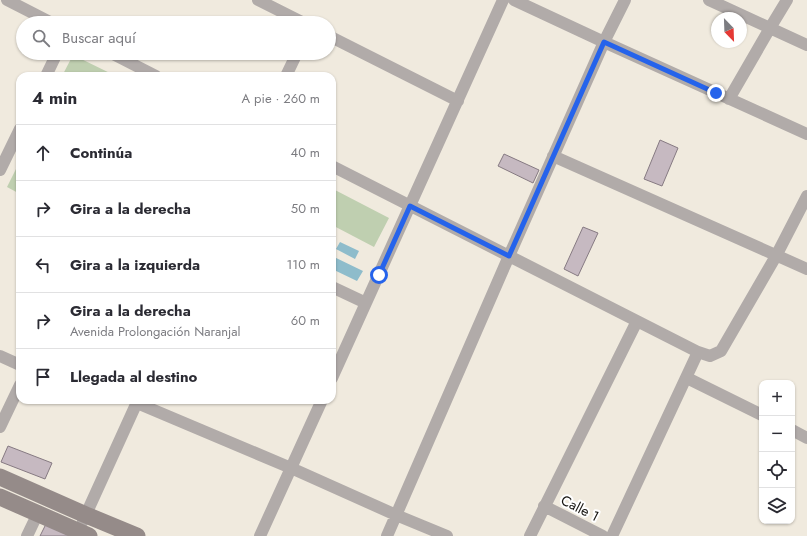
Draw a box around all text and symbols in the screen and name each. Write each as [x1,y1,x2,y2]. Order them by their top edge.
north arrow [711,12,747,48]
search box [16,16,336,60]
icon: search [30,27,52,49]
text: Buscar aquí [62,27,136,49]
route end [707,84,725,102]
text: 4 min [32,86,77,110]
text: A pie · 260 m [242,89,320,108]
icon: ahead [32,142,54,164]
text: Continúa [70,142,132,164]
text: 40 m [291,143,320,162]
icon: right [32,198,54,220]
text: Gira a la derecha [70,198,191,220]
text: 50 m [291,199,320,218]
icon: left [32,254,54,276]
text: Gira a la izquierda [70,254,200,276]
text: 110 m [286,255,320,274]
route start [370,266,388,284]
text: Gira a la derecha [70,300,191,322]
icon: right [32,310,54,332]
text: 60 m [291,311,320,330]
text: Avenida Prolongación Naranjal [70,322,241,341]
icon: arrive [32,366,54,388]
text: Llegada al destino [70,366,197,388]
map controls [759,380,795,524]
button: + [759,380,795,416]
button: − [759,416,795,452]
button: locate [759,452,795,488]
button: layers [759,488,795,524]
street label: Calle 1 [557,490,603,526]

